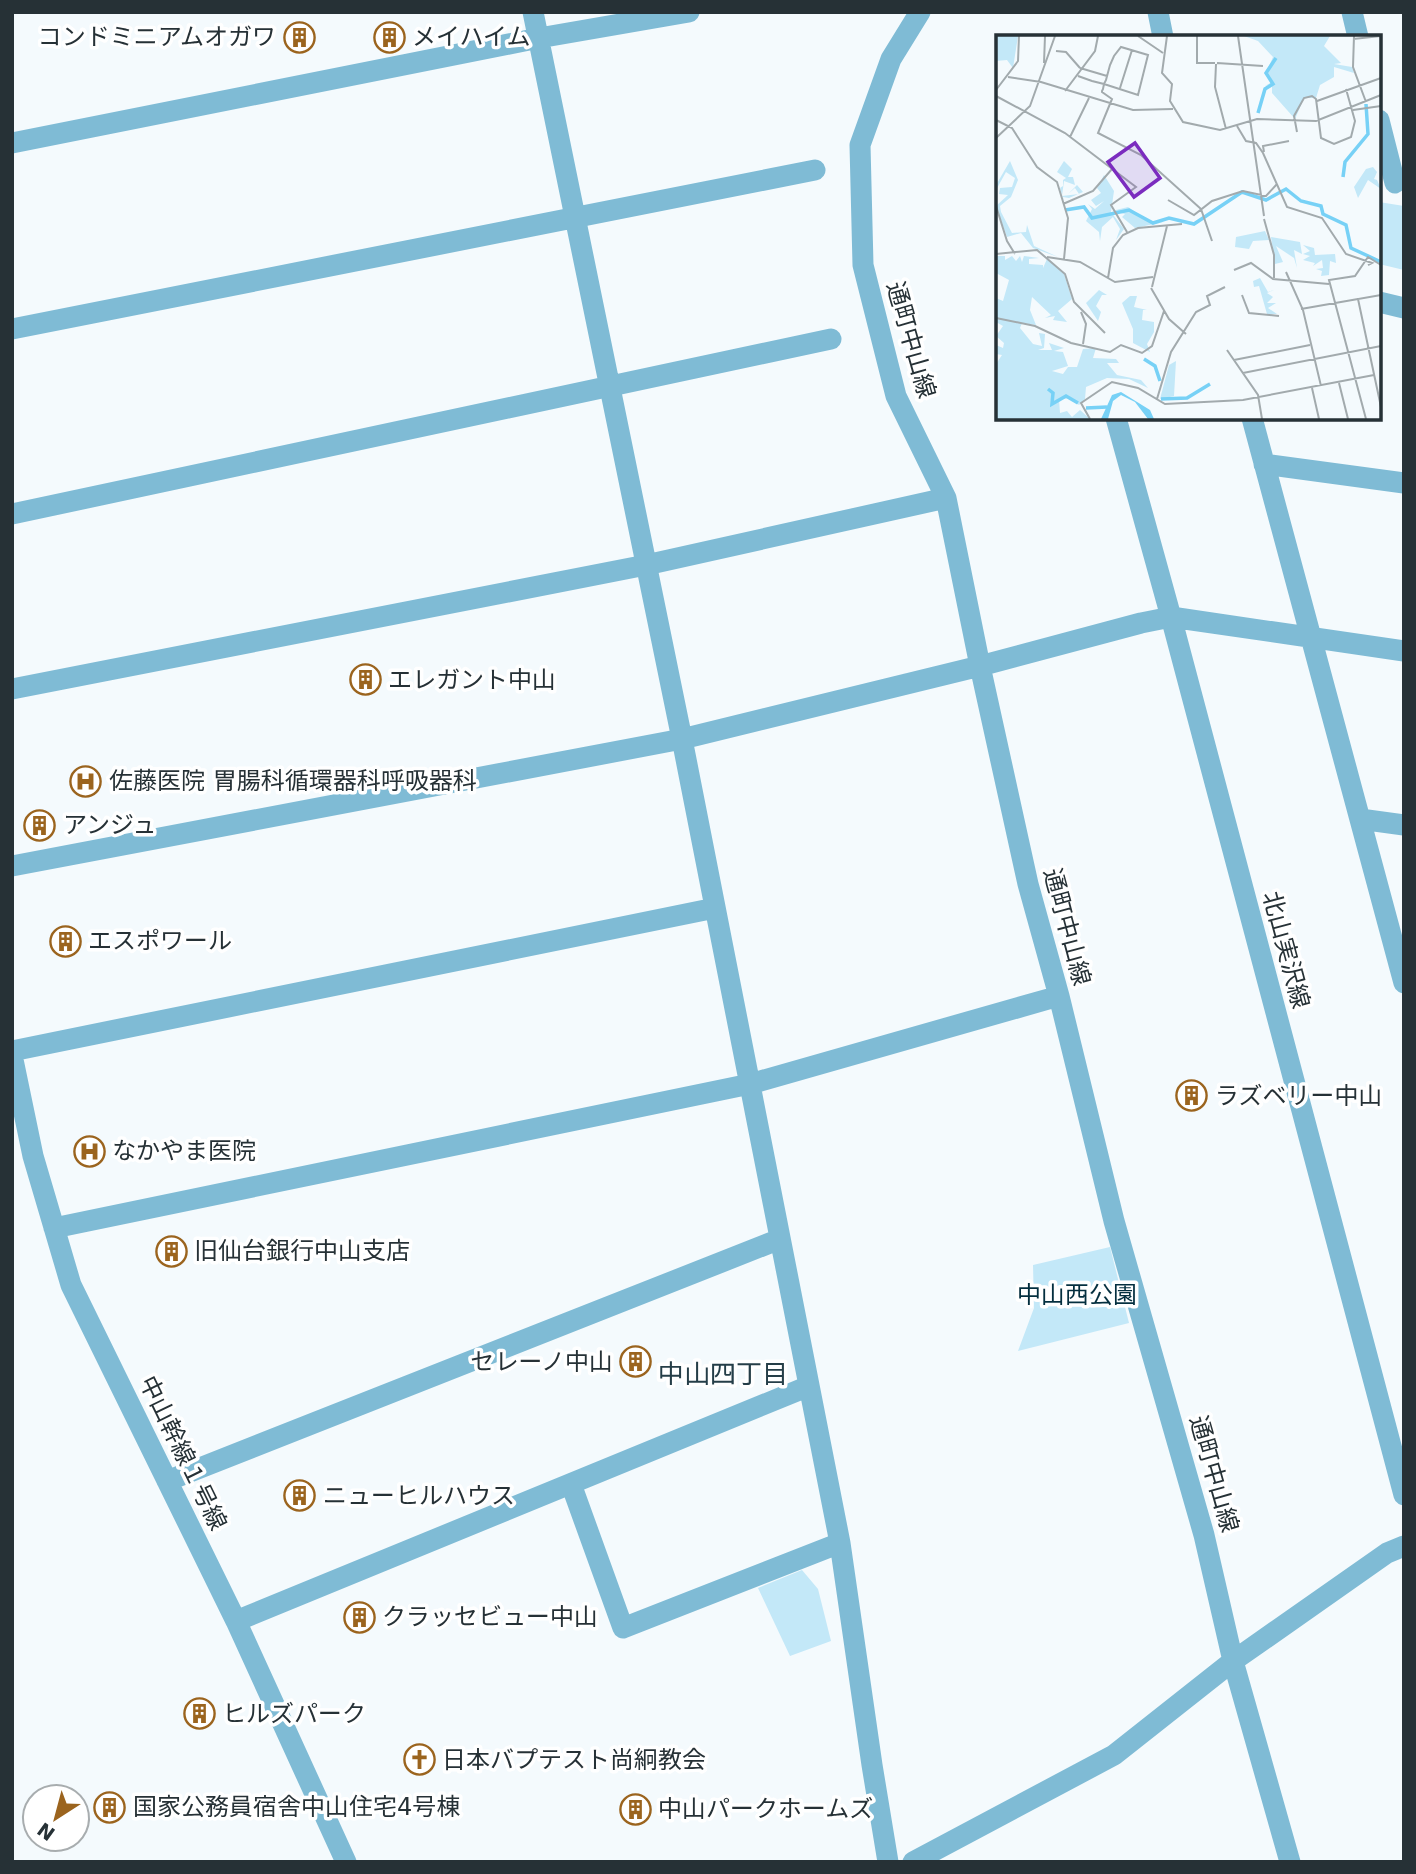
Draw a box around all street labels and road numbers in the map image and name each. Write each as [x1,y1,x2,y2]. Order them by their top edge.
street label: 通町中山線 [881,278,941,402]
street label: 通町中山線 [1038,865,1096,989]
street label: 北山実沢線 [1257,888,1315,1012]
street label: 中山幹線１号線 [134,1371,232,1535]
street label: 通町中山線 [1184,1412,1244,1536]

